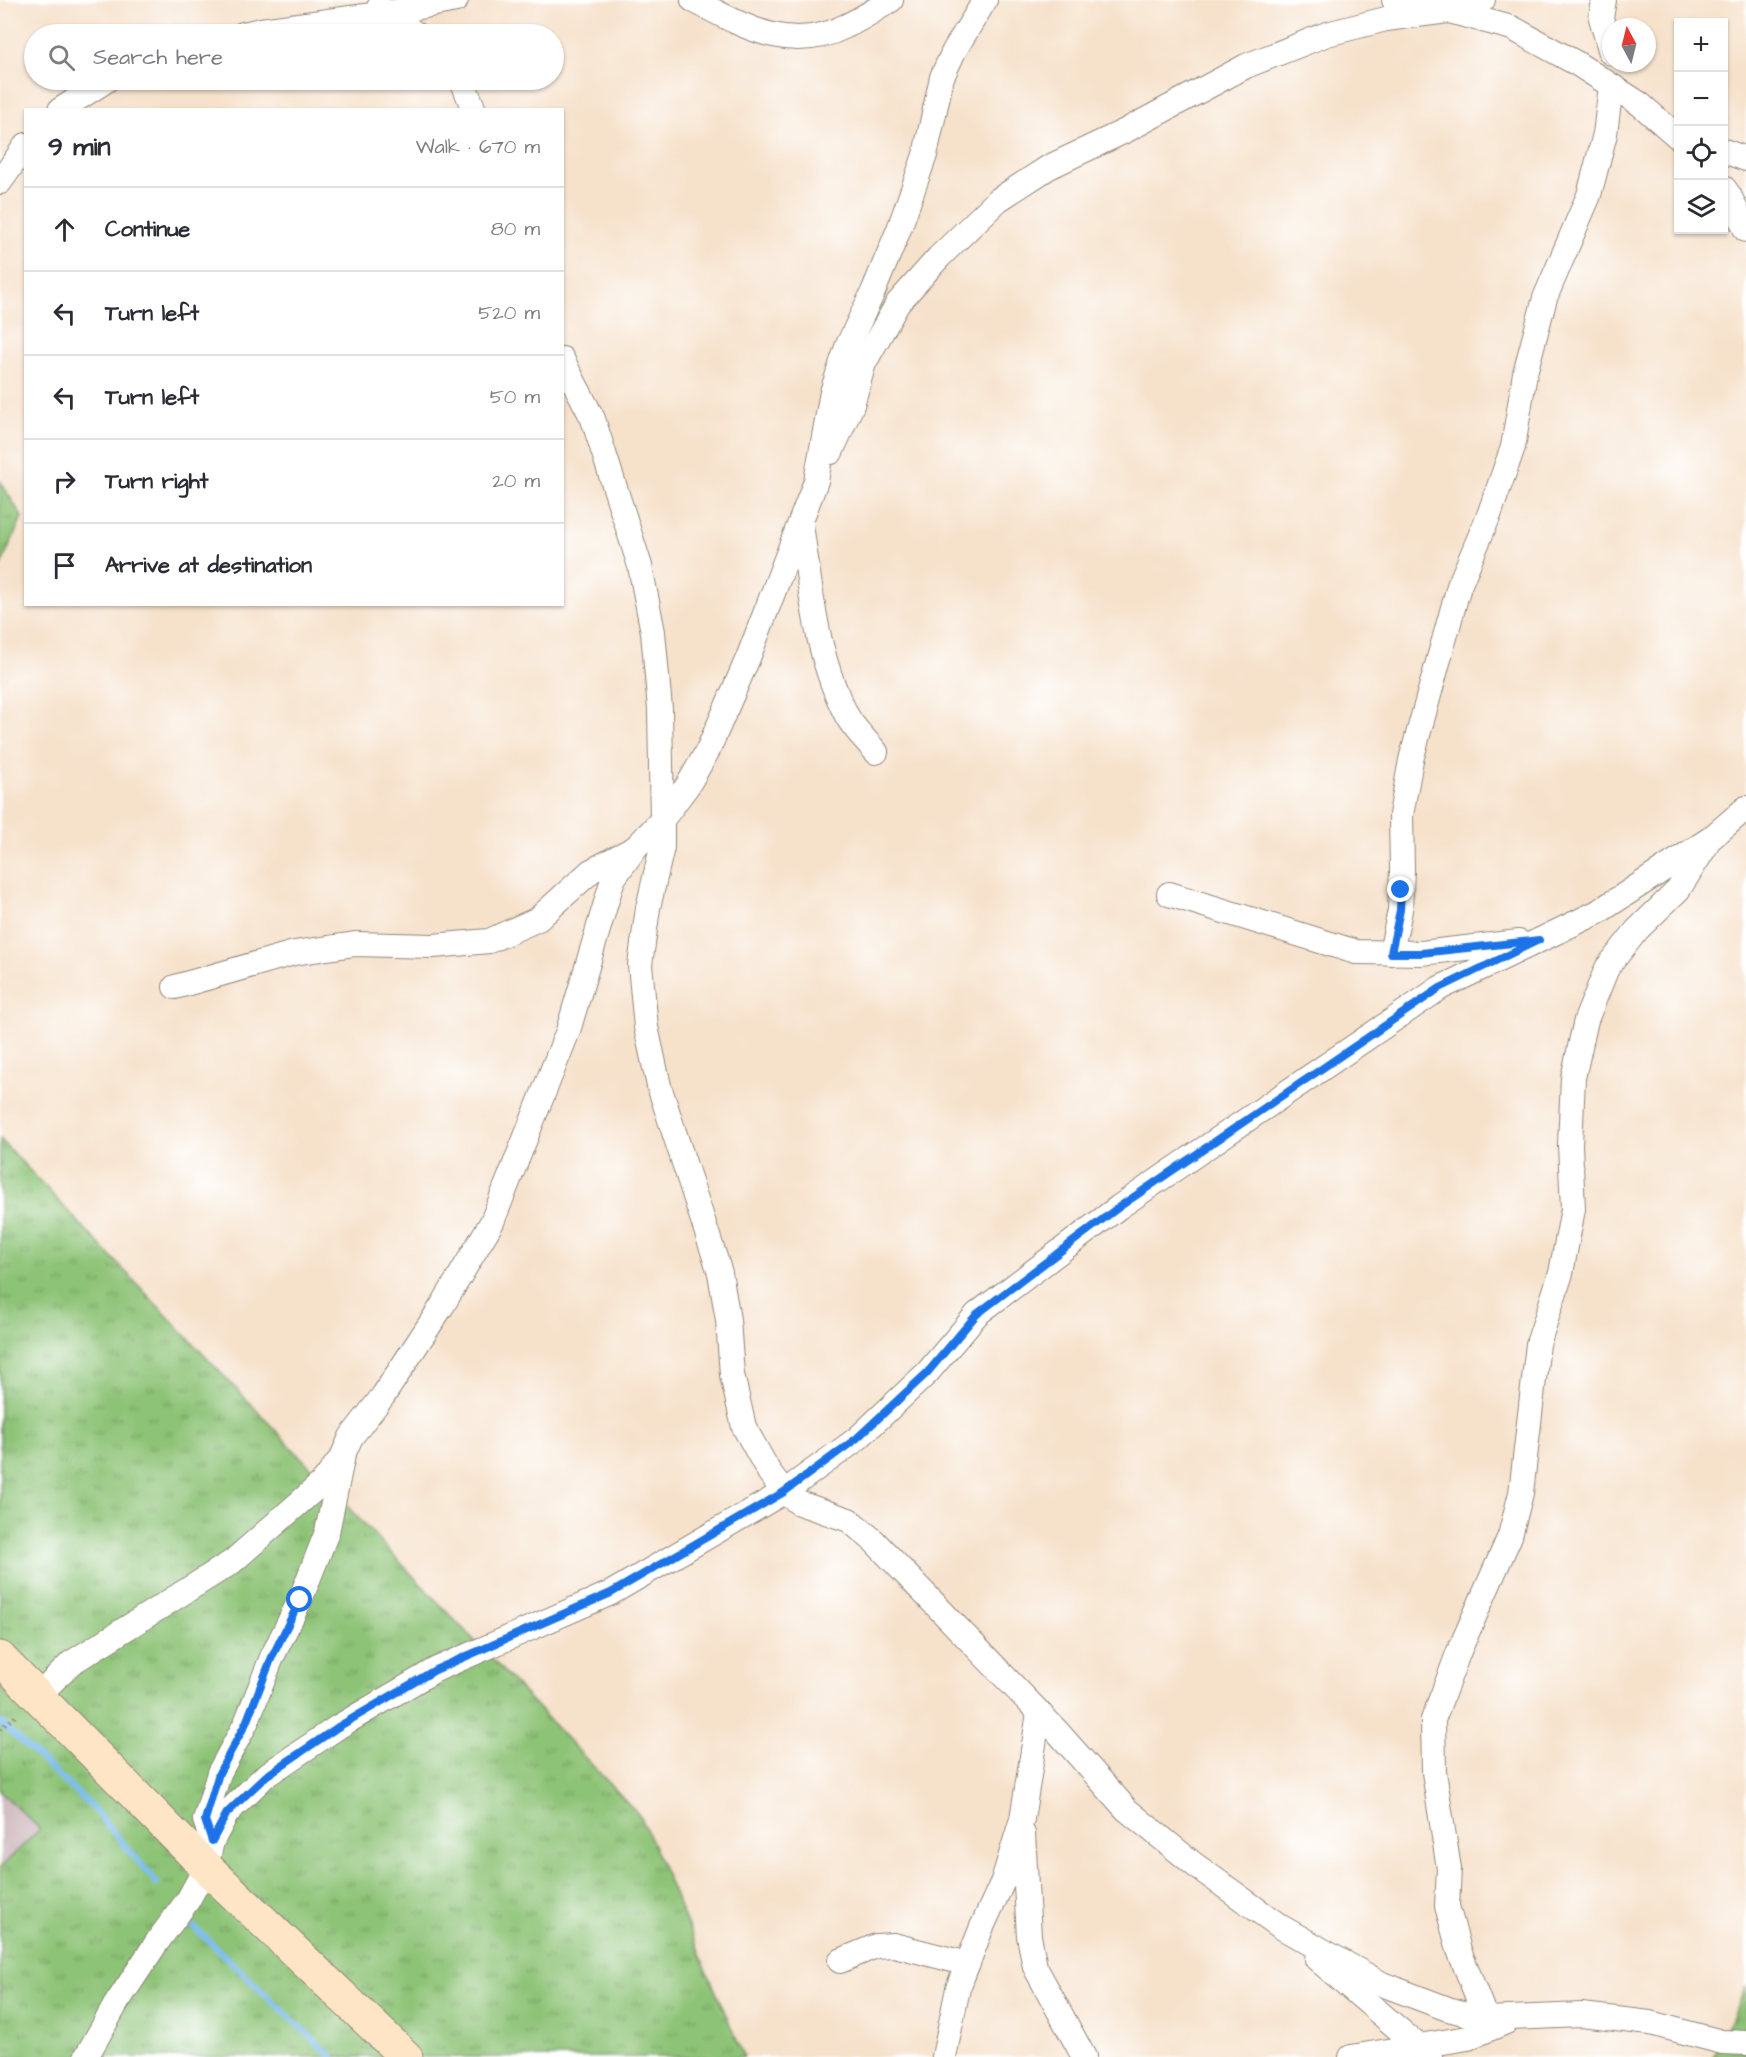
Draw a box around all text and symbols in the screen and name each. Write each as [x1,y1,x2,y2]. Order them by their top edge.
north arrow [1602,18,1656,72]
map controls [1674,18,1728,234]
button: + [1674,18,1728,72]
search box [24,24,564,90]
icon: search [45,41,78,74]
text: Search here [93,42,223,73]
button: − [1674,72,1728,126]
button: locate [1674,126,1728,180]
text: 9 min [48,129,110,165]
text: Walk · 670 m [416,133,540,161]
button: layers [1674,180,1728,234]
icon: ahead [48,213,81,246]
text: Continue [105,214,190,245]
text: 80 m [491,215,540,243]
icon: left [48,297,81,330]
text: Turn left [105,298,199,329]
text: 520 m [478,299,540,327]
icon: left [48,381,81,414]
text: Turn left [105,382,199,413]
text: 50 m [490,383,540,411]
icon: right [48,465,81,498]
text: Turn right [105,466,208,497]
text: 20 m [492,467,540,495]
icon: arrive [48,549,81,582]
text: Arrive at destination [105,550,312,581]
route end [1387,876,1413,902]
route start [286,1586,312,1612]

